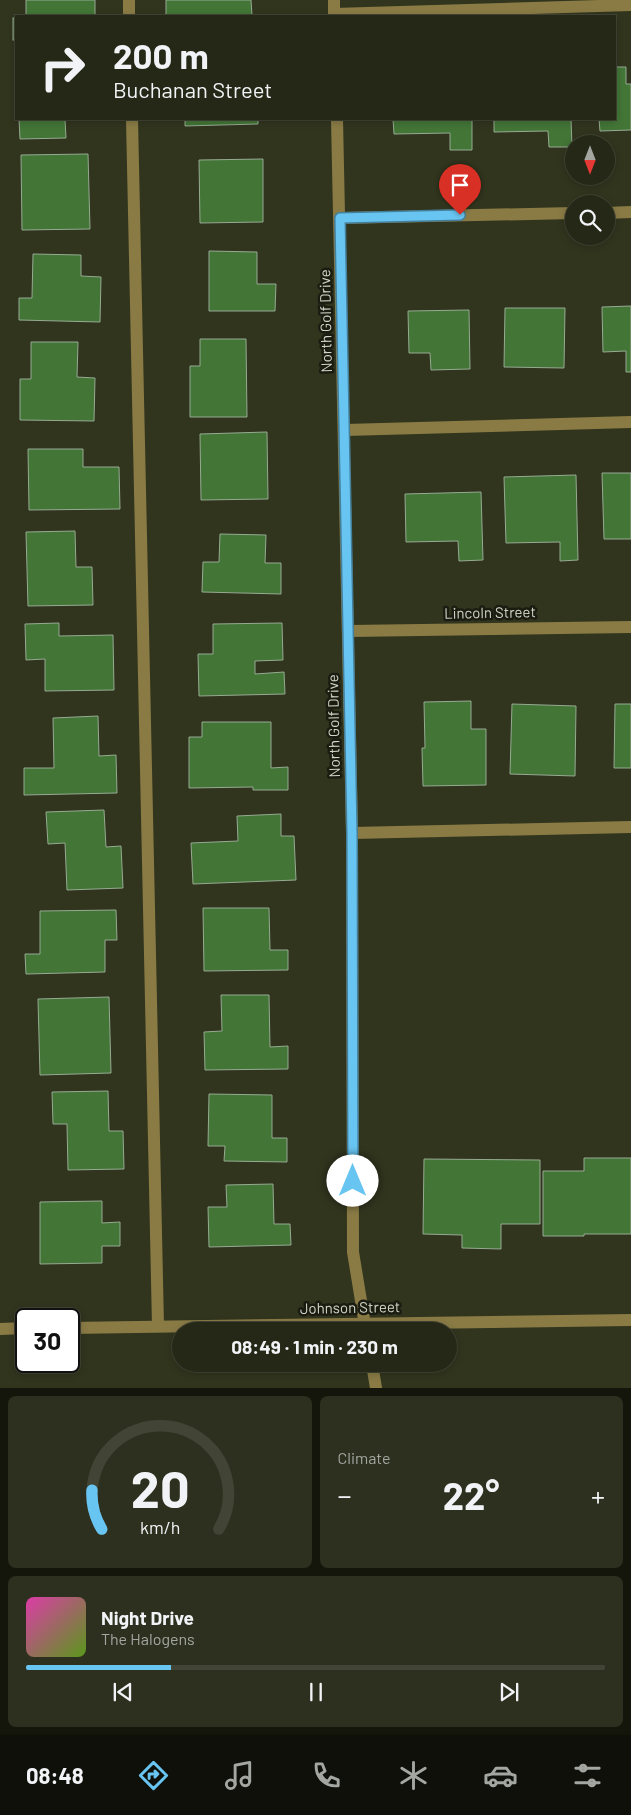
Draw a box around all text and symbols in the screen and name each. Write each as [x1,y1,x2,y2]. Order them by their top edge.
text: 200 m [113,34,209,76]
icon: right [30,35,95,100]
text: Buchanan Street [113,76,272,102]
north arrow [565,135,615,185]
map controls [565,135,615,245]
pin [439,164,481,215]
icon: arrive [446,171,474,199]
button: search [565,195,615,245]
street label: North Golf Drive [315,269,335,373]
street label: Lincoln Street [444,602,536,622]
street label: North Golf Drive [323,674,343,778]
position arrow [326,1154,378,1206]
street label: Johnson Street [300,1297,400,1317]
speed limit sign: 30 [15,1308,80,1373]
text: 08:49 · 1 min · 230 m [231,1335,398,1358]
text: Climate [338,1448,390,1467]
text: 20 [130,1456,189,1518]
text: 22° [443,1472,500,1518]
text: − [338,1478,352,1512]
text: + [591,1478,605,1512]
text: km/h [140,1516,180,1538]
text: Night Drive [101,1606,194,1629]
text: The Halogens [101,1629,195,1648]
icon: previous [109,1678,137,1706]
icon: pause [302,1678,330,1706]
icon: next [495,1678,523,1706]
icon: directions [136,1758,171,1793]
icon: music [222,1758,257,1793]
icon: phone [309,1758,344,1793]
icon: climate [396,1758,431,1793]
icon: car [483,1758,518,1793]
icon: filters [570,1758,605,1793]
text: 08:48 [26,1762,84,1788]

